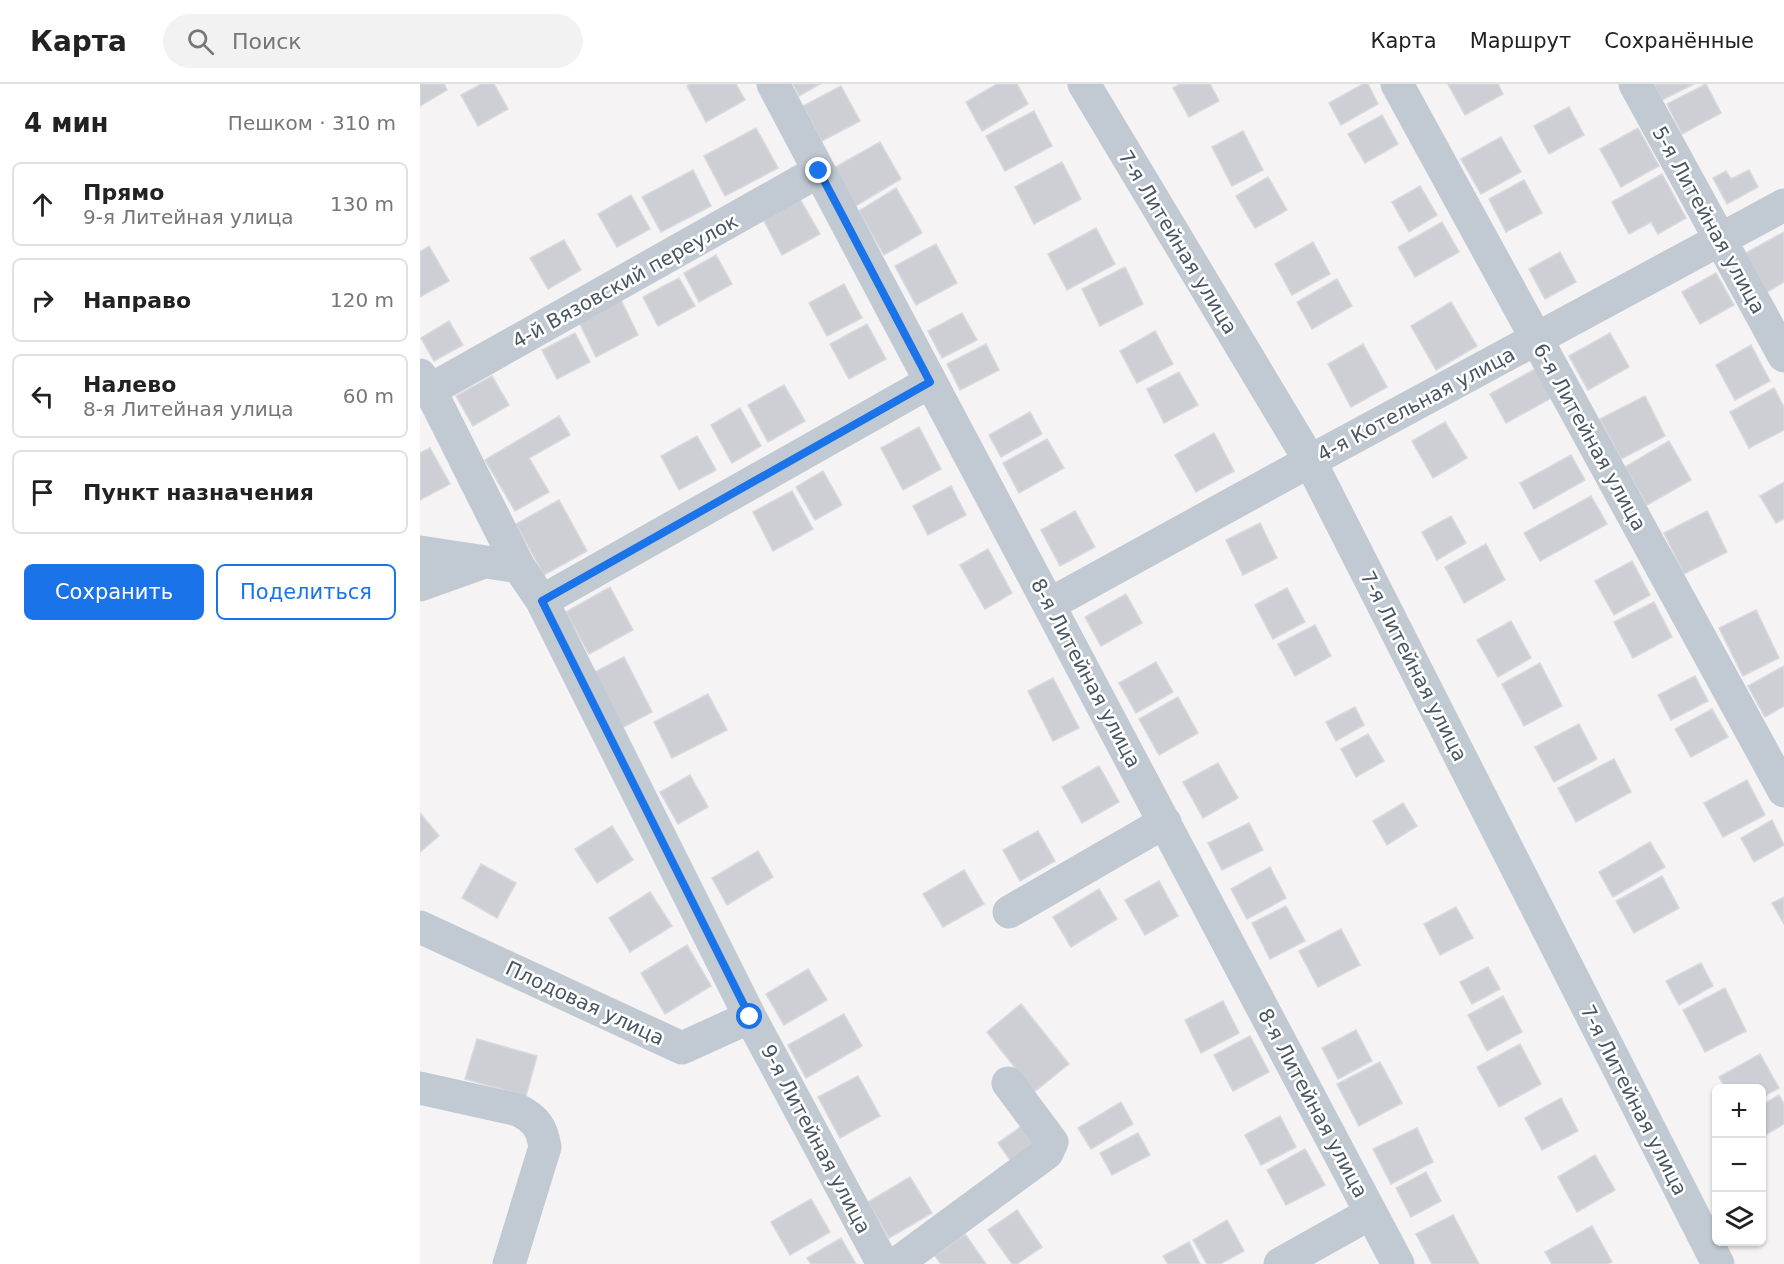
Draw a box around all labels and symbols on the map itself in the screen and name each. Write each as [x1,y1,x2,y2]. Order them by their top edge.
street label: 5-я Литейная улица [1647,122,1771,318]
street label: 7-я Литейная улица [1113,146,1243,338]
route end [805,157,831,183]
street label: 4-й Вязовский переулок [508,209,742,353]
street label: 6-я Литейная улица [1528,339,1652,535]
street label: 4-я Котельная улица [1313,342,1519,466]
street label: 7-я Литейная улица [1356,567,1472,765]
street label: 8-я Литейная улица [1026,574,1146,772]
street label: Плодовая улица [502,956,668,1050]
street label: 7-я Литейная улица [1576,1001,1692,1199]
route start [736,1003,762,1029]
street label: 8-я Литейная улица [1253,1004,1373,1202]
street label: 9-я Литейная улица [756,1040,876,1238]

